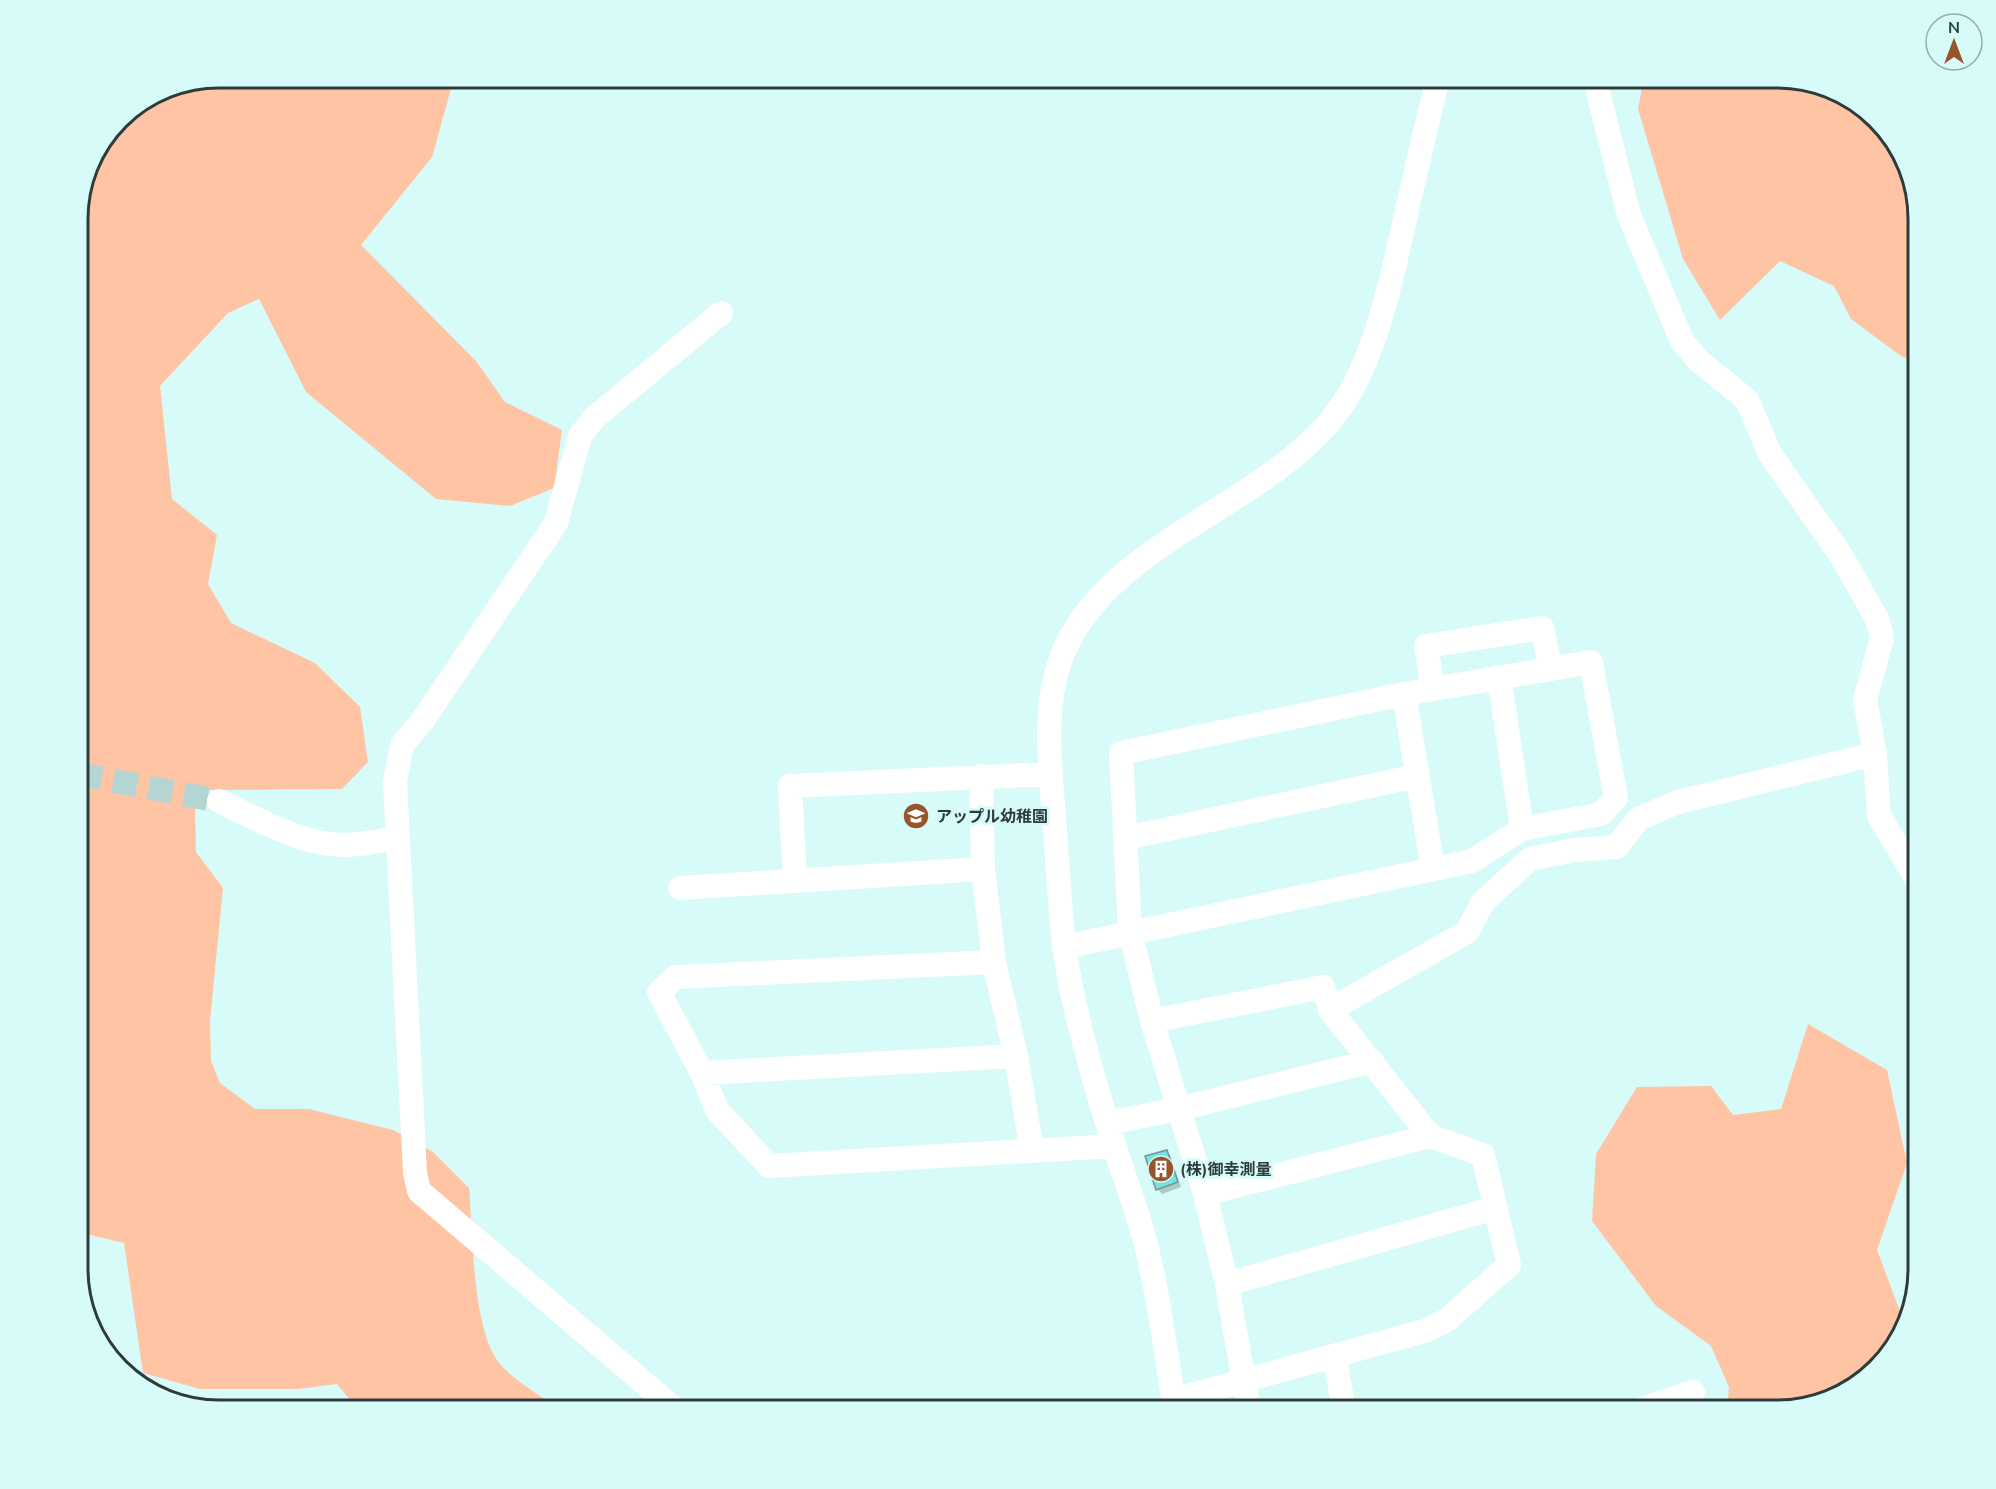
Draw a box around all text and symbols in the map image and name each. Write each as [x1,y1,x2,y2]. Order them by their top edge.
north arrow [1924,12,1984,72]
text: N [1948,17,1960,39]
school or university icon: アップル幼稚園 [901,801,931,831]
place label: アップル幼稚園 [936,806,1048,828]
building icon: (株)御幸測量 [1146,1154,1176,1184]
place label: (株)御幸測量 [1180,1159,1271,1181]

